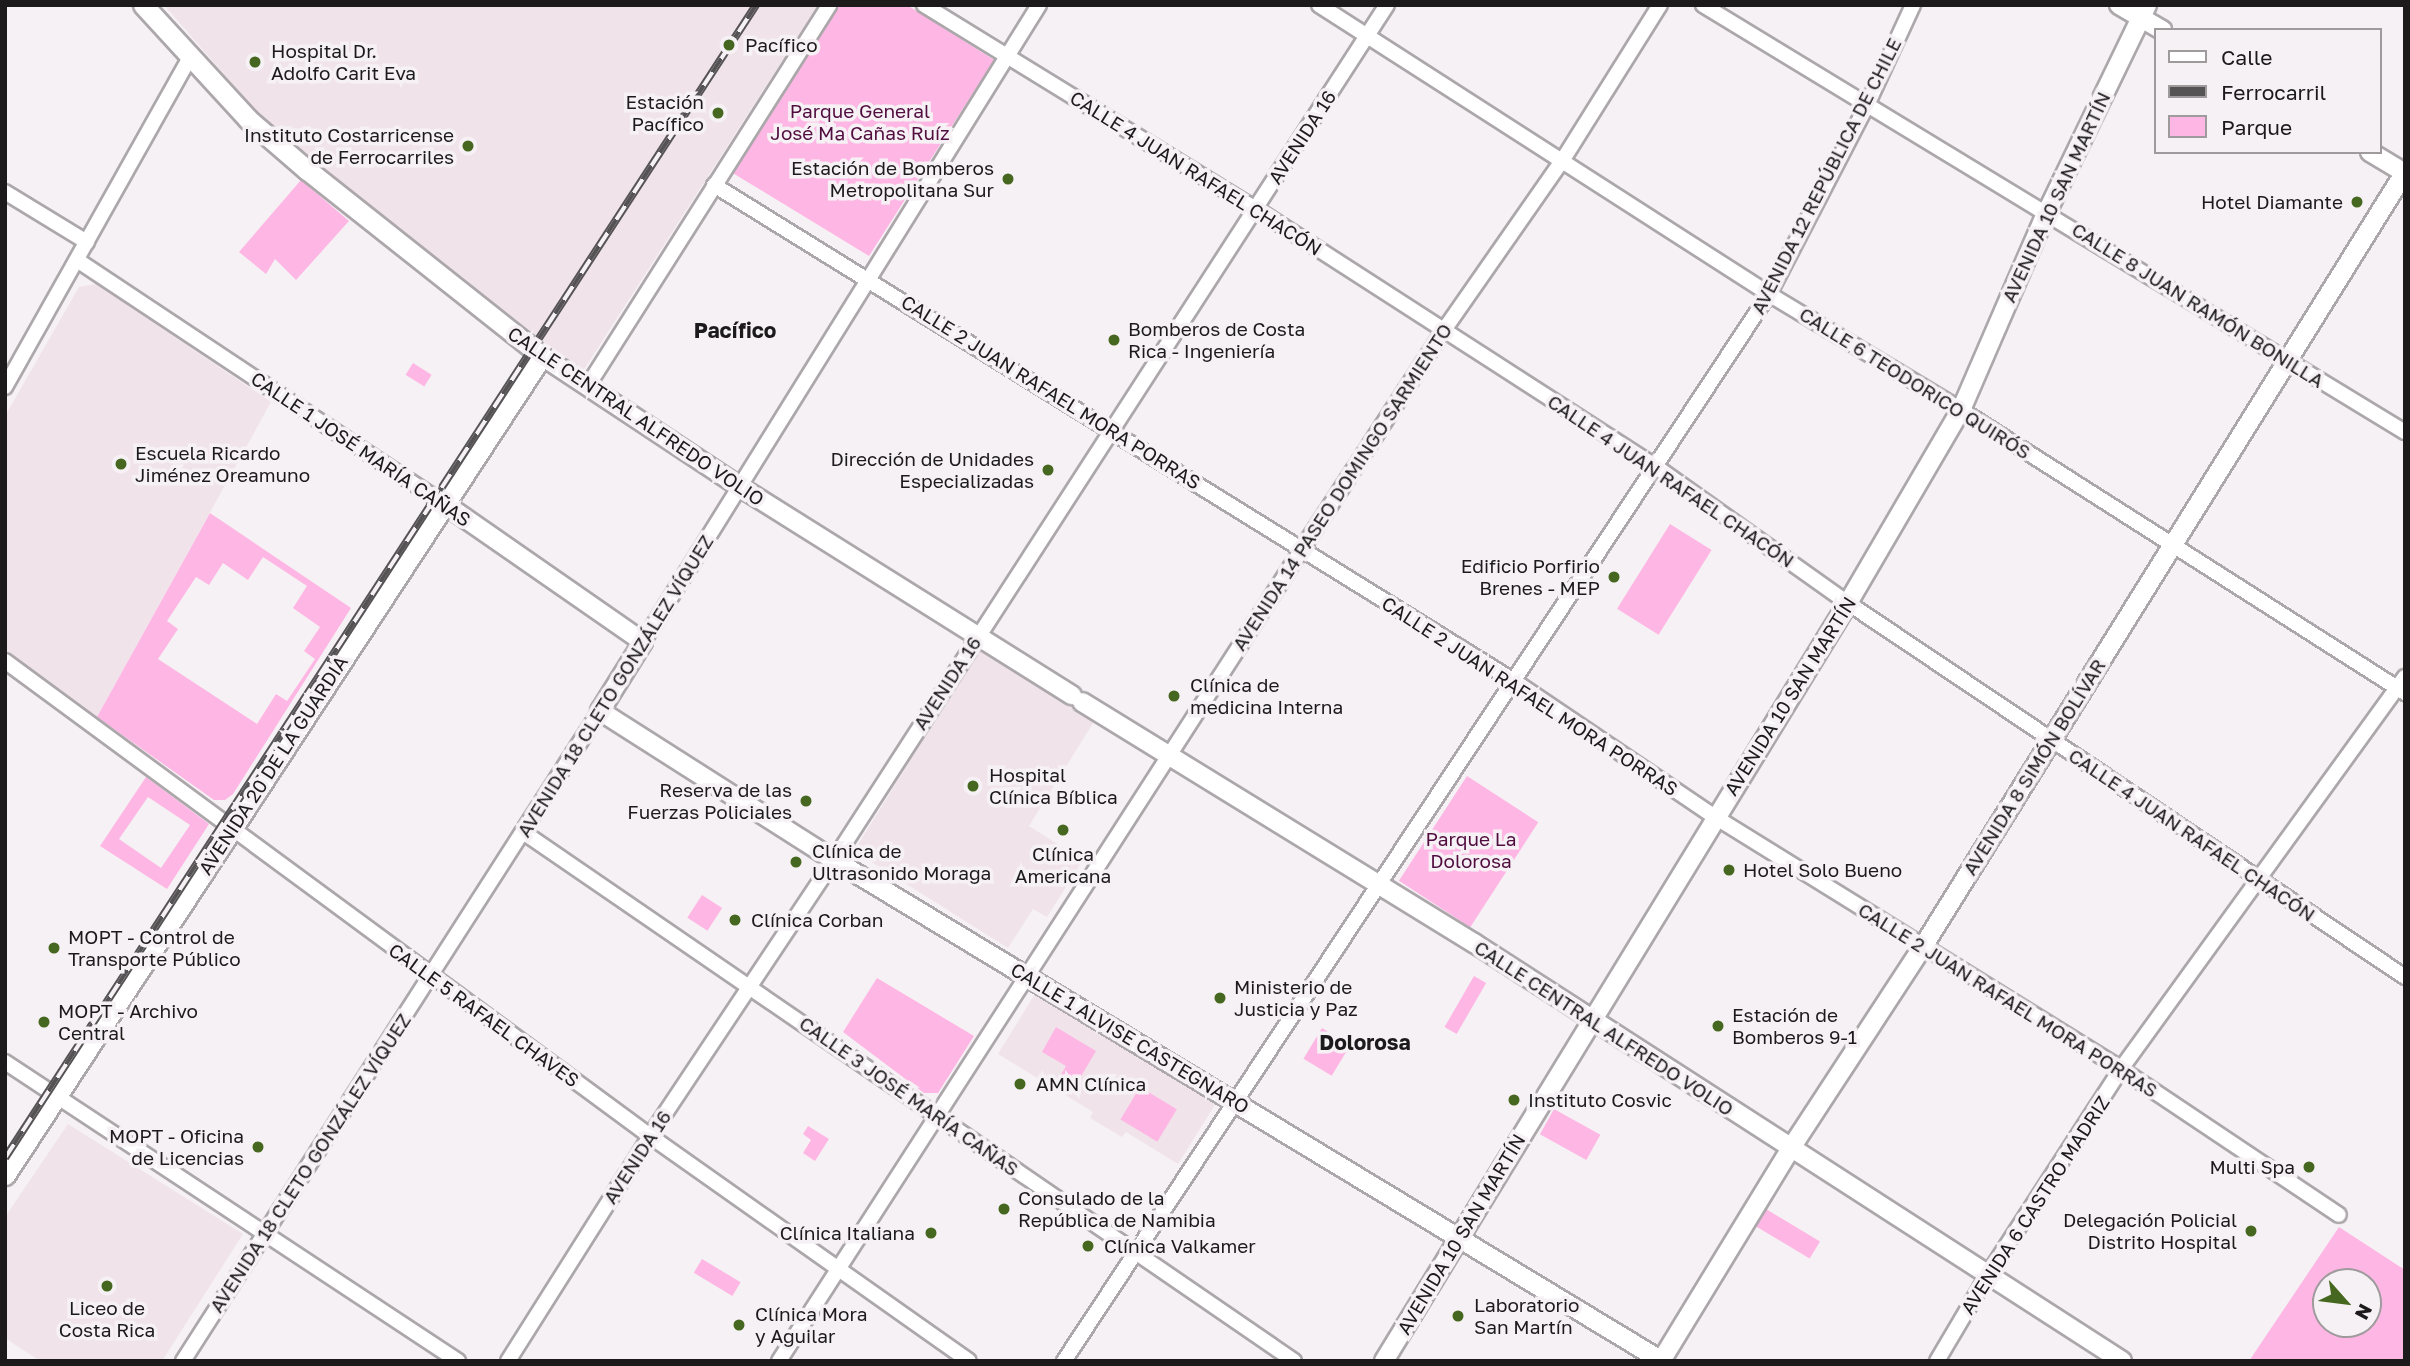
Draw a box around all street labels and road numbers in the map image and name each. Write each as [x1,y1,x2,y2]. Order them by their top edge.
street label: AVENIDA 12 REPÚBLICA DE CHILE [1746,34,1906,318]
street label: CALLE 4 JUAN RAFAEL CHACÓN [1066,86,1326,260]
street label: AVENIDA 16 [1263,86,1341,188]
street label: AVENIDA 10 SAN MARTÍN [1997,88,2115,306]
street label: CALLE 8 JUAN RAMÓN BONILLA [2068,218,2328,392]
street label: CALLE 2 JUAN RAFAEL MORA PORRAS [897,290,1205,494]
street label: CALLE 6 TEODORICO QUIRÓS [1795,302,2035,464]
street label: AVENIDA 14 PASEO DOMINGO SARMIENTO [1227,319,1457,655]
street label: CALLE CENTRAL ALFREDO VOLIO [504,322,768,510]
street label: CALLE 1 JOSÉ MARÍA CAÑAS [247,367,475,531]
street label: CALLE 4 JUAN RAFAEL CHACÓN [1543,390,1799,572]
street label: AVENIDA 18 CLETO GONZÁLEZ VÍQUEZ [512,531,718,841]
street label: CALLE 2 JUAN RAFAEL MORA PORRAS [1378,592,1682,800]
street label: AVENIDA 10 SAN MARTÍN [1719,593,1861,799]
street label: AVENIDA 16 [908,632,986,734]
street label: AVENIDA 20 DE LA GUARDIA [194,651,352,879]
street label: AVENIDA 8 SIMÓN BOLÍVAR [1958,655,2110,879]
street label: CALLE 4 JUAN RAFAEL CHACÓN [2064,744,2320,926]
street label: CALLE 2 JUAN RAFAEL MORA PORRAS [1854,898,2162,1102]
street label: CALLE CENTRAL ALFREDO VOLIO [1470,936,1738,1120]
street label: CALLE 5 RAFAEL CHAVES [384,938,584,1092]
street label: CALLE 1 ALVISE CASTEGNARO [1007,958,1253,1118]
street label: AVENIDA 18 CLETO GONZÁLEZ VÍQUEZ [205,1009,415,1317]
street label: CALLE 3 JOSÉ MARÍA CAÑAS [795,1011,1023,1181]
street label: AVENIDA 6 CASTRO MADRIZ [1956,1092,2114,1318]
street label: AVENIDA 16 [598,1106,676,1208]
street label: AVENIDA 10 SAN MARTÍN [1392,1130,1530,1338]

